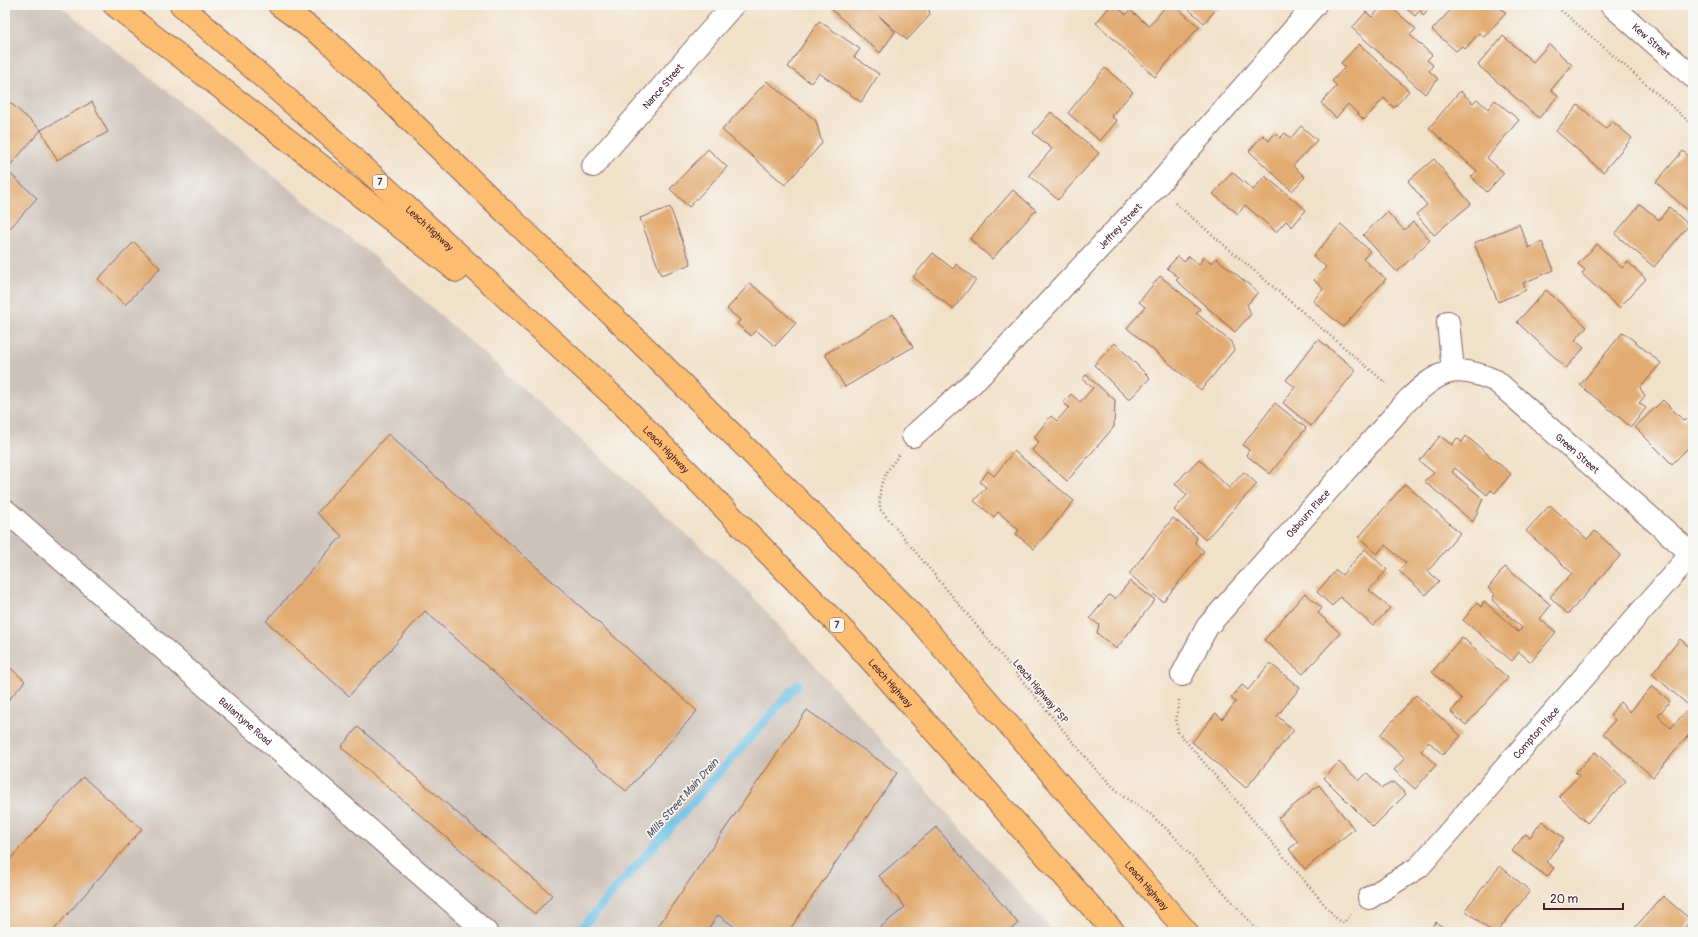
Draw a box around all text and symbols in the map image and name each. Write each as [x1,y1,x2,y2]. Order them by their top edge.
street label: Kew Street [1629,21,1673,62]
street label: Nance Street [640,61,687,112]
road number: 7 [373,175,387,189]
street label: Jeffrey Street [1096,201,1145,252]
street label: Leach Highway [403,204,456,254]
street label: Leach Highway [640,424,692,476]
street label: Green Street [1553,431,1602,477]
street label: Osbourn Place [1284,487,1333,540]
road number: 7 [830,618,844,632]
street label: Leach Highway [865,657,915,711]
street label: Leach Highway PSP [1010,657,1071,726]
street label: Ballantyne Road [216,695,274,748]
street label: Compton Place [1511,705,1562,762]
water label: Mills Street Main Drain [643,755,722,841]
street label: Leach Highway [1122,859,1171,914]
scale bar [1544,885,1623,911]
text: 20 m [1550,892,1579,907]

